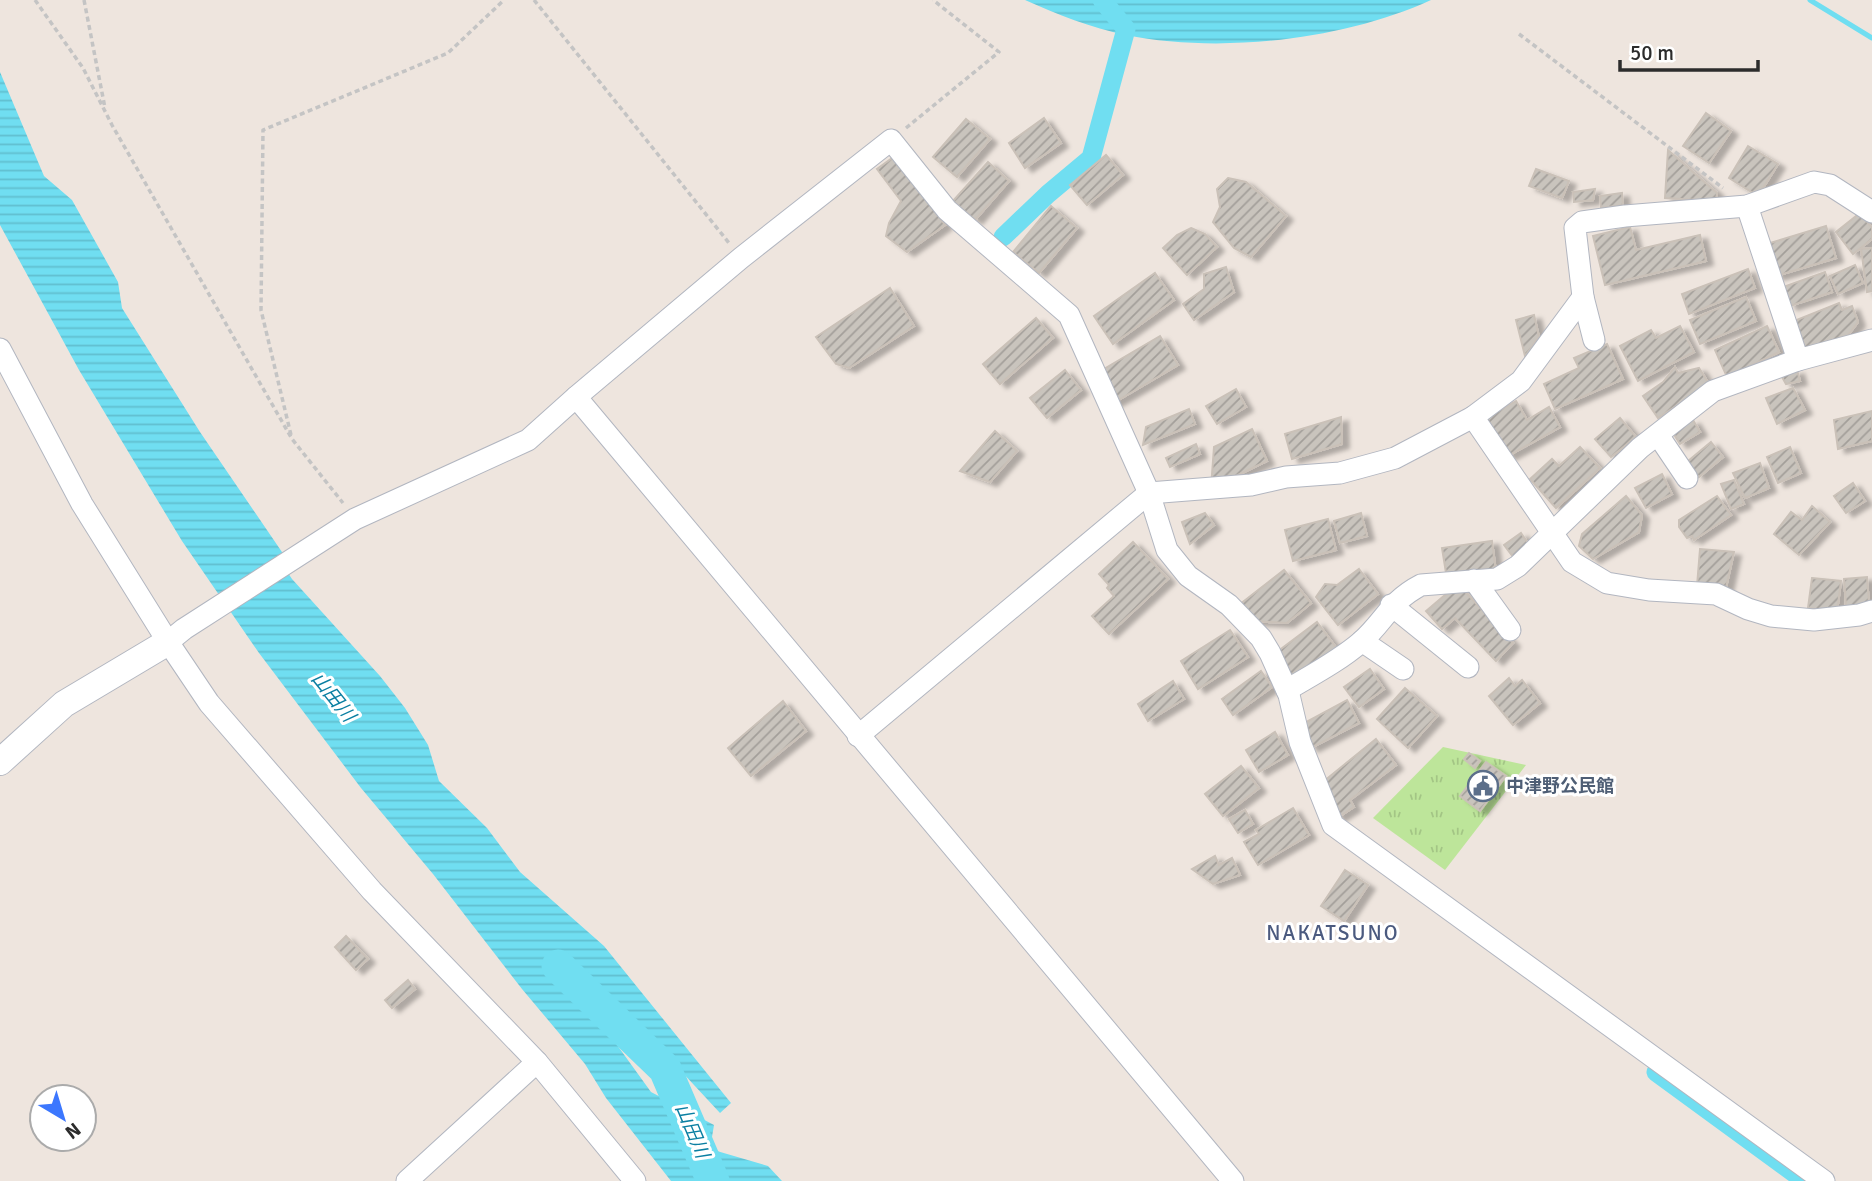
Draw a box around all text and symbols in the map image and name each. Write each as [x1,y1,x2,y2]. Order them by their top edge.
scale bar [1620,28,1758,72]
text: 50 m [1630,40,1674,66]
water label: 山田川 [306,667,362,728]
public building icon: 中津野公民館 [1466,769,1500,803]
place label: 中津野公民館 [1506,775,1614,797]
district label: NAKATSUNO [1266,920,1400,946]
north arrow [28,1083,98,1153]
water label: 山田川 [670,1100,715,1164]
text: N [60,1117,85,1144]

